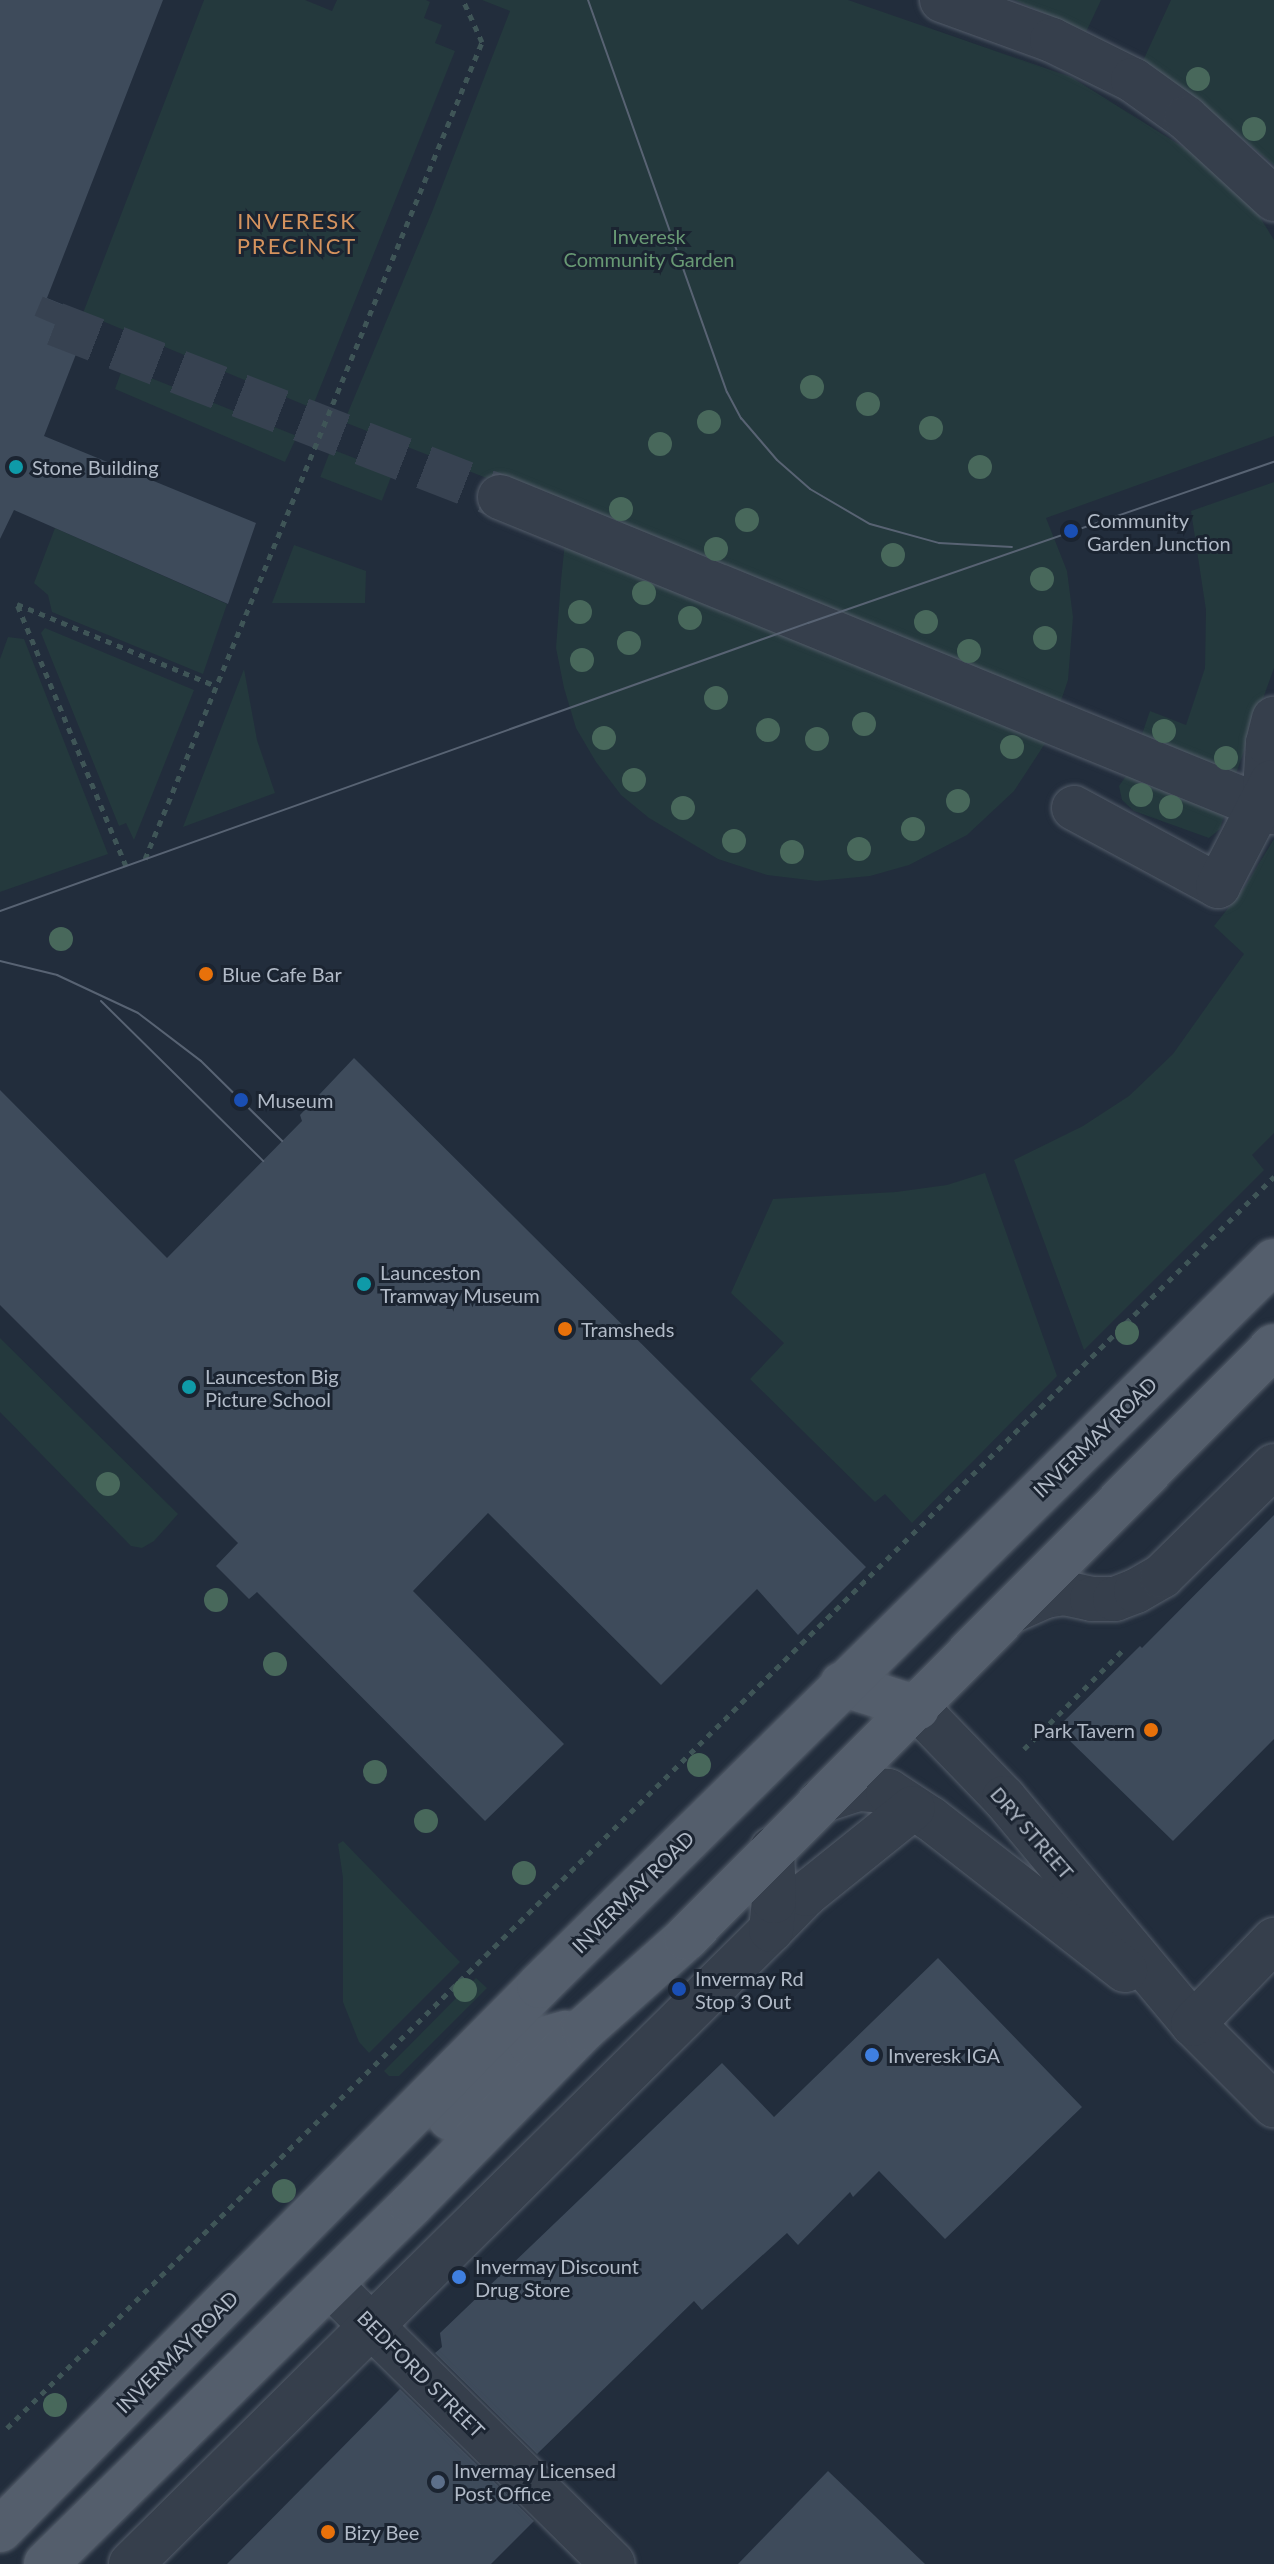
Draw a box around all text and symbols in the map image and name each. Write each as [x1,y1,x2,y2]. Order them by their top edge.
district label: INVERESK PRECINCT [237,207,357,258]
park label: Inveresk Community Garden [563,224,735,271]
place label: Stone Building [32,455,159,479]
marker: Stone Building [7,458,25,476]
place label: Community Garden Junction [1087,508,1231,555]
marker: Community Garden Junction [1062,522,1080,540]
place label: Blue Cafe Bar [222,962,342,986]
marker: Blue Cafe Bar [197,965,215,983]
place label: Museum [257,1088,333,1112]
marker: Museum [232,1091,250,1109]
place label: Launceston Tramway Museum [380,1260,540,1307]
marker: Launceston Tramway Museum [355,1275,373,1293]
place label: Tramsheds [581,1317,674,1341]
marker: Tramsheds [556,1320,574,1338]
place label: Launceston Big Picture School [205,1364,339,1411]
street label: INVERMAY ROAD [1028,1372,1162,1502]
marker: Launceston Big Picture School [180,1378,198,1396]
place label: Park Tavern [1033,1718,1135,1742]
marker: Park Tavern [1142,1721,1160,1739]
street label: DRY STREET [985,1782,1079,1884]
street label: INVERMAY ROAD [567,1826,699,1958]
place label: Invermay Rd Stop 3 Out [695,1966,804,2013]
marker: Invermay Rd Stop 3 Out [670,1980,688,1998]
place label: Inveresk IGA [888,2043,1000,2067]
marker: Inveresk IGA [863,2046,881,2064]
place label: Invermay Discount Drug Store [475,2254,639,2301]
marker: Invermay Discount Drug Store [450,2268,468,2286]
street label: INVERMAY ROAD [111,2286,243,2418]
street label: BEDFORD STREET [352,2305,490,2443]
place label: Invermay Licensed Post Office [454,2458,616,2505]
marker: Invermay Licensed Post Office [429,2473,447,2491]
place label: Bizy Bee [344,2520,420,2544]
marker: Bizy Bee [319,2523,337,2541]

